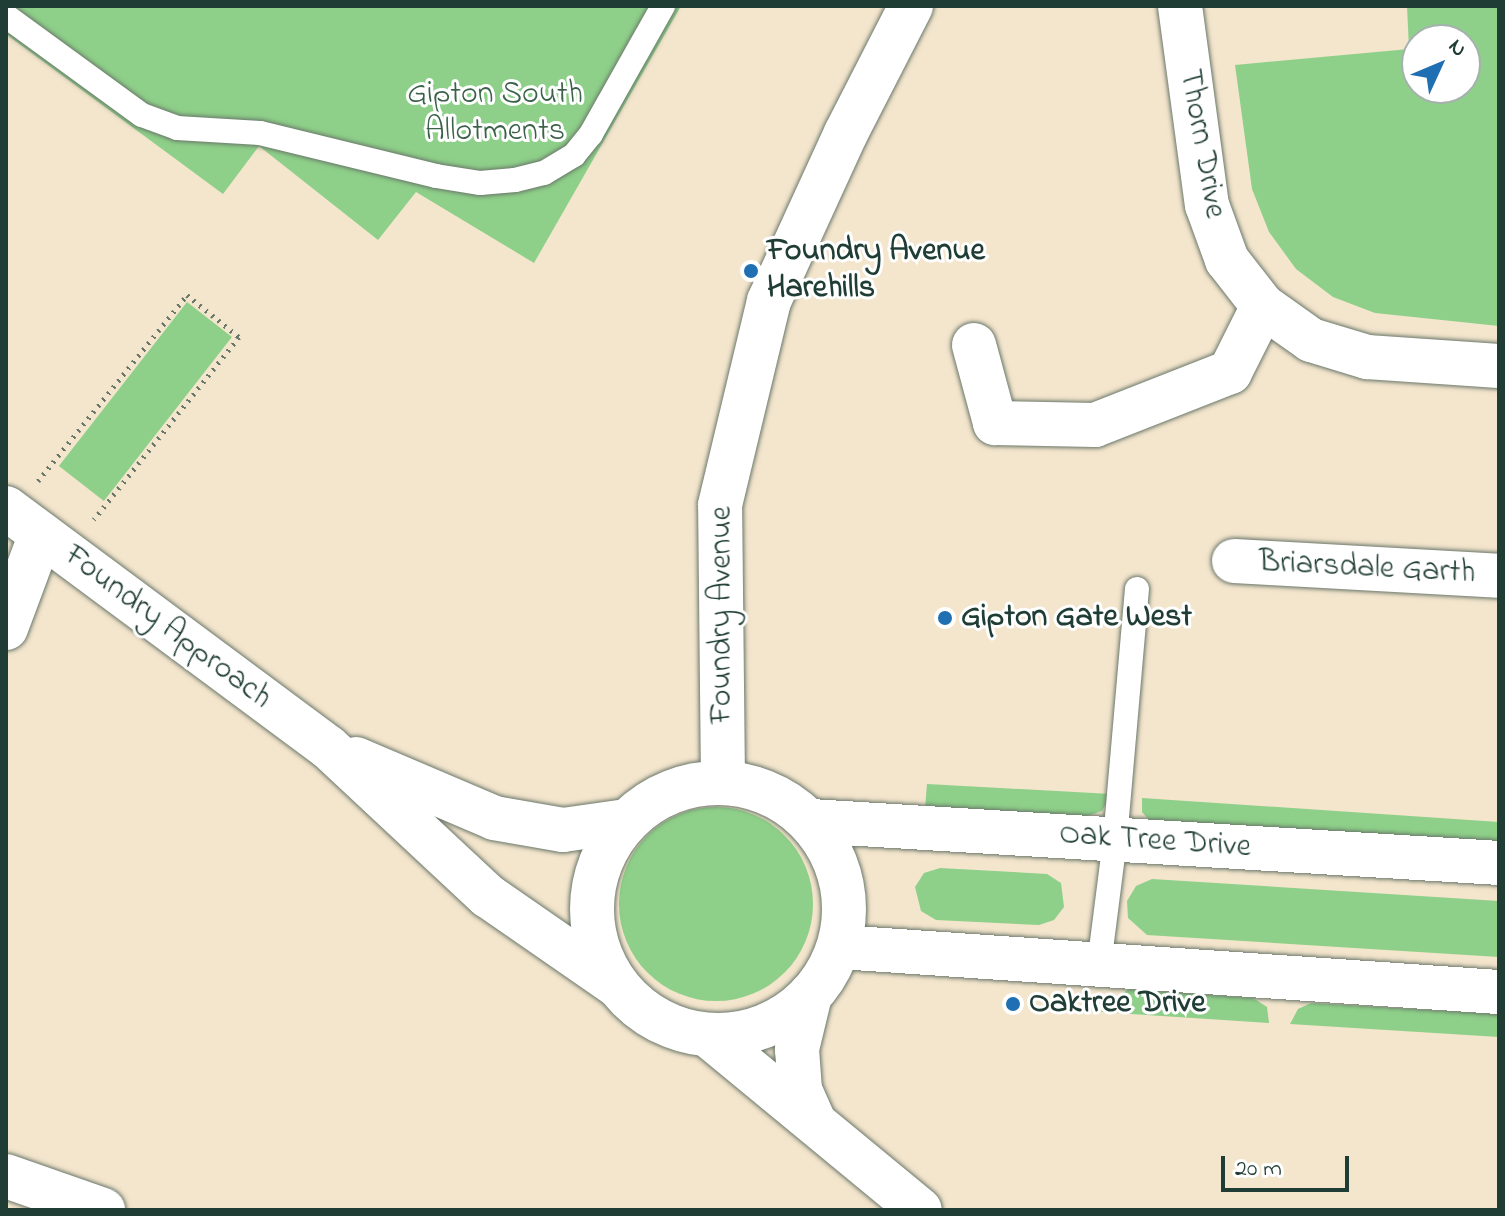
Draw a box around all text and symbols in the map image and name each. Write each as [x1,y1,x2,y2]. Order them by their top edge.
north arrow [1401,24,1481,104]
text: N [1440,32,1473,65]
street label: Thorn Drive [1169,66,1233,222]
park label: Gipton South Allotments [407,77,583,152]
place label: Foundry Avenue Harehills [767,234,985,309]
marker: Foundry Avenue Harehills [742,262,760,280]
street label: Foundry Avenue [704,506,742,724]
street label: Foundry Approach [56,537,278,719]
street label: Briarsdale Garth [1258,544,1476,594]
place label: Gipton Gate West [961,599,1192,637]
marker: Gipton Gate West [936,609,954,627]
street label: Oak Tree Drive [1058,816,1252,868]
place label: Oaktree Drive [1029,985,1205,1023]
marker: Oaktree Drive [1004,995,1022,1013]
scale bar [1225,1140,1353,1190]
text: 20 m [1235,1152,1282,1187]

